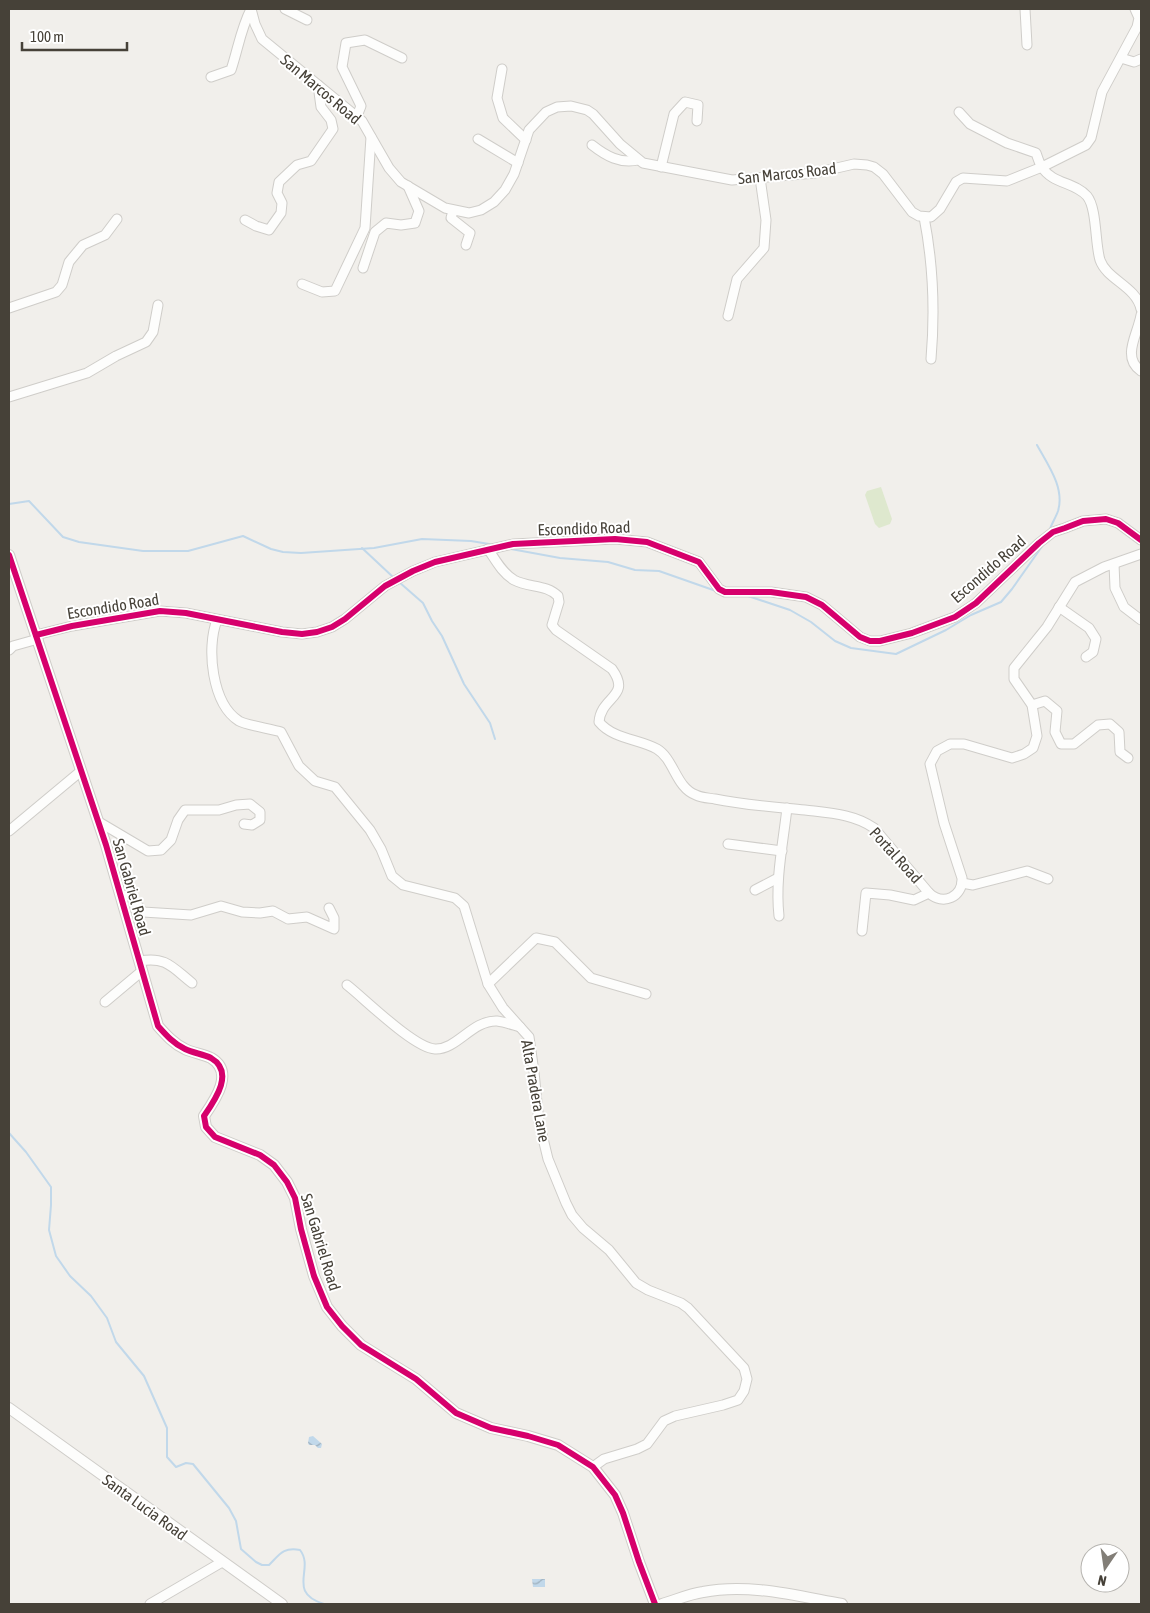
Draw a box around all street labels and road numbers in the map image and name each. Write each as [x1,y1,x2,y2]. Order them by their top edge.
street label: San Marcos Road [277,50,365,128]
street label: San Marcos Road [737,159,837,187]
street label: Escondido Road [537,517,631,539]
street label: Escondido Road [947,532,1029,606]
street label: Escondido Road [66,590,160,622]
street label: Portal Road [866,823,926,887]
street label: San Gabriel Road [110,836,154,938]
street label: Alta Pradera Lane [518,1038,554,1144]
street label: San Gabriel Road [298,1191,344,1293]
street label: Santa Lucia Road [99,1470,191,1544]

